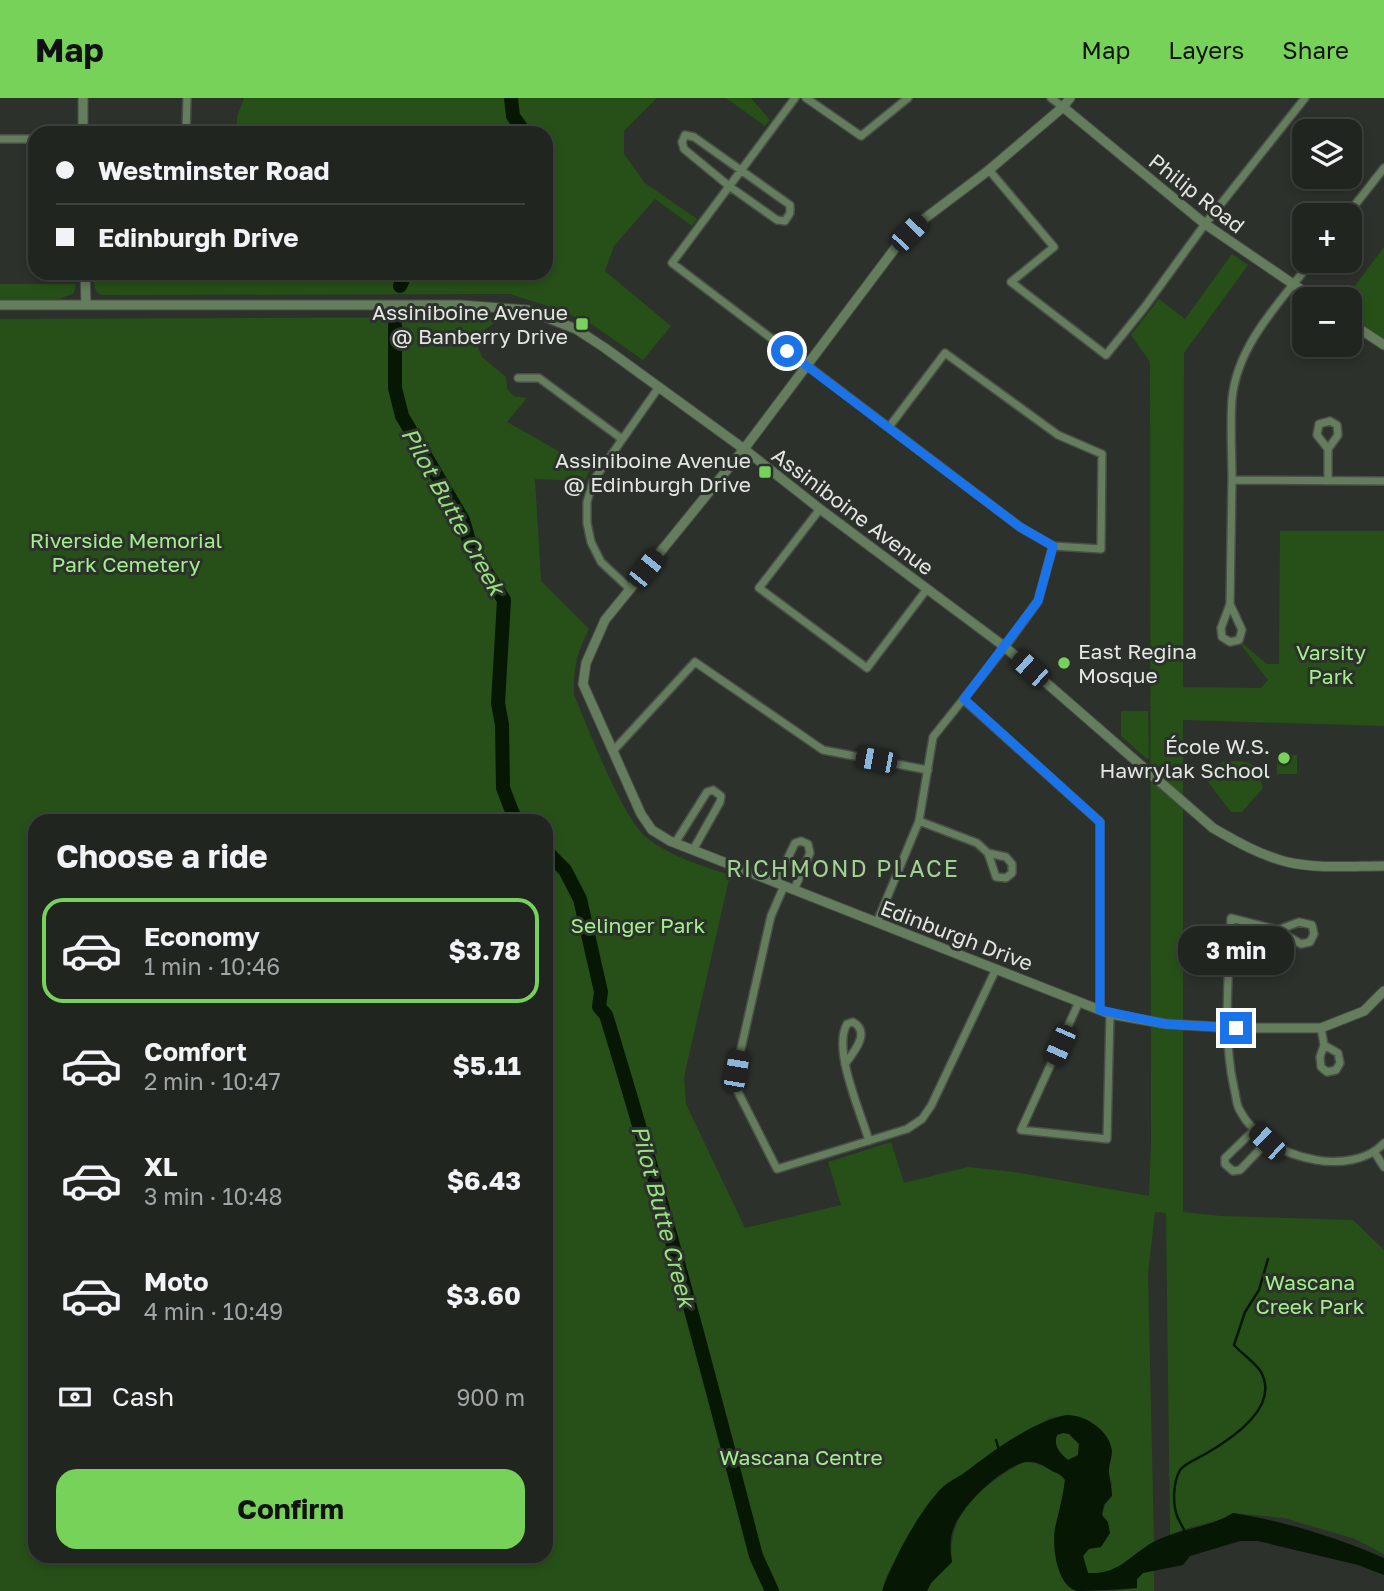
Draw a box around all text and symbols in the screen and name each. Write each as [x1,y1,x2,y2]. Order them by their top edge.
text: Map [35,30,104,69]
text: Map [1081,35,1130,64]
text: Layers [1168,35,1244,64]
text: Share [1282,35,1349,64]
map controls [1292,119,1362,357]
button: layers [1292,119,1362,189]
street label: Philip Road [1144,148,1250,238]
text: Westminster Road [98,155,330,186]
button: + [1292,203,1362,273]
car [887,211,932,255]
text: Edinburgh Drive [98,222,299,253]
button: − [1292,287,1362,357]
place label: Assiniboine Avenue @ Banberry Drive [372,299,568,349]
marker: Assiniboine Avenue @ Banberry Drive [574,316,590,332]
route start [771,335,803,367]
water label: Pilot Butte Creek [396,422,513,602]
street label: Assiniboine Avenue [767,442,939,580]
place label: Assiniboine Avenue @ Edinburgh Drive [555,447,751,497]
marker: Assiniboine Avenue @ Edinburgh Drive [757,464,773,480]
park label: Riverside Memorial Park Cemetery [30,527,222,577]
car [625,546,668,592]
place label: East Regina Mosque [1078,638,1197,688]
park label: Varsity Park [1296,639,1366,689]
car [1008,647,1053,691]
marker: East Regina Mosque [1056,655,1072,671]
place label: École W.S. Hawrylak School [1099,733,1270,783]
car [854,746,899,774]
marker: École W.S. Hawrylak School [1276,750,1292,766]
text: Choose a ride [56,837,268,875]
district label: RICHMOND PLACE [726,854,960,882]
street label: Edinburgh Drive [877,894,1037,976]
park label: Selinger Park [571,912,706,938]
icon: car [60,919,123,982]
text: Economy [144,921,260,952]
callout: 3 min [1178,926,1294,976]
text: $3.78 [449,935,521,966]
text: 3 min [1206,936,1266,964]
text: 1 min · 10:46 [144,952,280,980]
route end [1220,1012,1252,1044]
car [1042,1022,1079,1068]
icon: car [60,1034,123,1097]
text: Comfort [144,1036,247,1067]
car [723,1048,750,1094]
text: $5.11 [453,1050,521,1081]
text: 2 min · 10:47 [144,1067,281,1095]
car [1245,1120,1290,1164]
water label: Pilot Butte Creek [626,1122,702,1312]
icon: car [60,1149,123,1212]
text: XL [144,1151,178,1182]
text: $6.43 [447,1165,521,1196]
text: 3 min · 10:48 [144,1182,283,1210]
icon: car [60,1264,123,1327]
text: Moto [144,1266,209,1297]
park label: Wascana Creek Park [1255,1269,1365,1319]
text: $3.60 [446,1280,521,1311]
text: 4 min · 10:49 [144,1297,283,1325]
icon: cash [56,1378,94,1416]
text: Cash [112,1381,174,1412]
text: 900 m [456,1383,525,1411]
park label: Wascana Centre [719,1444,883,1470]
button: Confirm [56,1469,525,1549]

